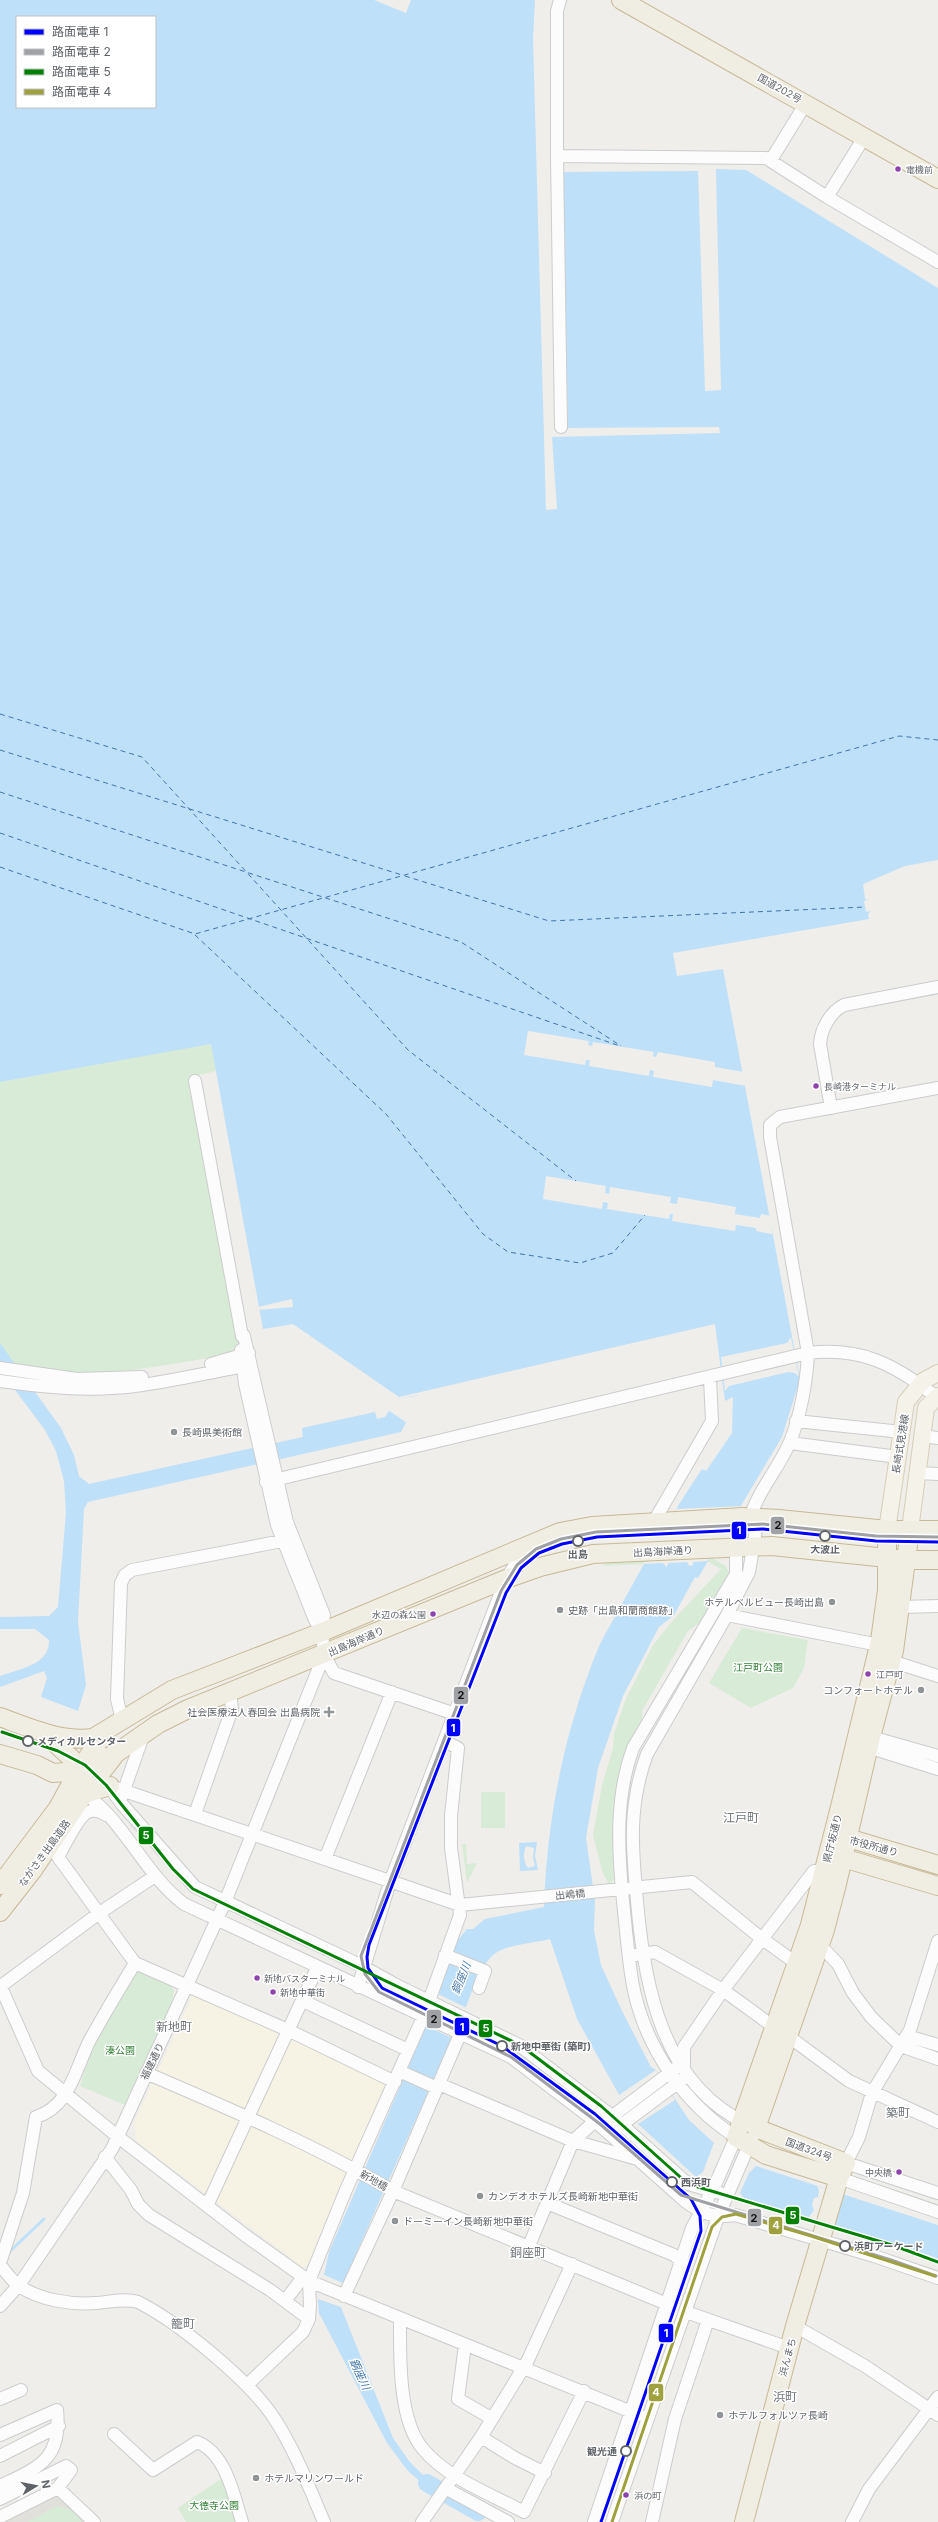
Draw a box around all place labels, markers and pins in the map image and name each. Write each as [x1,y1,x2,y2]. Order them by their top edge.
marker: 電機前 [893,164,903,174]
place label: 電機前 [906,164,933,175]
marker: 長崎港ターミナル [811,1081,821,1091]
place label: 長崎港ターミナル [824,1081,896,1092]
place label: 長崎県美術館 [182,1426,242,1438]
marker: 長崎県美術館 [169,1427,179,1437]
marker: 大波止 [819,1530,831,1542]
marker: 出島 [572,1535,584,1547]
place label: 大波止 [810,1543,840,1555]
place label: 出島 [568,1548,588,1560]
place label: ホテルベルビュー長崎出島 [704,1596,824,1608]
marker: ホテルベルビュー長崎出島 [827,1597,837,1607]
place label: 史跡「出島和蘭商館跡」 [568,1604,678,1616]
marker: 史跡「出島和蘭商館跡」 [555,1605,565,1615]
place label: 水辺の森公園 [372,1609,426,1620]
marker: 水辺の森公園 [428,1609,438,1619]
marker: 江戸町 [863,1669,873,1679]
place label: 江戸町 [876,1669,903,1680]
place label: コンフォートホテル [823,1684,913,1696]
marker: コンフォートホテル [916,1685,926,1695]
place label: 社会医療法人春回会 出島病院 [187,1706,320,1718]
marker: 社会医療法人春回会 出島病院 [323,1706,335,1718]
marker: メディカルセンター [22,1735,34,1747]
place label: メディカルセンター [37,1735,126,1747]
marker: 新地バスターミナル [252,1973,262,1983]
place label: 新地バスターミナル [264,1973,345,1984]
marker: 新地中華街 [268,1987,278,1997]
place label: 新地中華街 [280,1987,325,1998]
marker: 新地中華街 (築町) [496,2040,508,2052]
place label: 新地中華街 (築町) [511,2040,591,2052]
place label: 中央橋 [865,2167,892,2178]
marker: 中央橋 [894,2167,904,2177]
marker: 西浜町 [666,2176,678,2188]
place label: 西浜町 [681,2176,711,2188]
place label: カンデオホテルズ長崎新地中華街 [488,2190,638,2202]
marker: カンデオホテルズ長崎新地中華街 [475,2191,485,2201]
place label: ドーミーイン長崎新地中華街 [403,2215,533,2227]
marker: ドーミーイン長崎新地中華街 [390,2216,400,2226]
marker: 浜町アーケード [839,2240,851,2252]
place label: 浜町アーケード [854,2240,923,2252]
place label: ホテルフォルツァ長崎 [728,2409,828,2421]
marker: ホテルフォルツァ長崎 [715,2410,725,2420]
place label: 観光通 [587,2445,617,2457]
marker: 観光通 [620,2445,632,2457]
place label: ホテルマリンワールド [264,2472,364,2484]
marker: ホテルマリンワールド [251,2473,261,2483]
marker: 浜の町 [621,2490,631,2500]
place label: 浜の町 [634,2490,661,2501]

